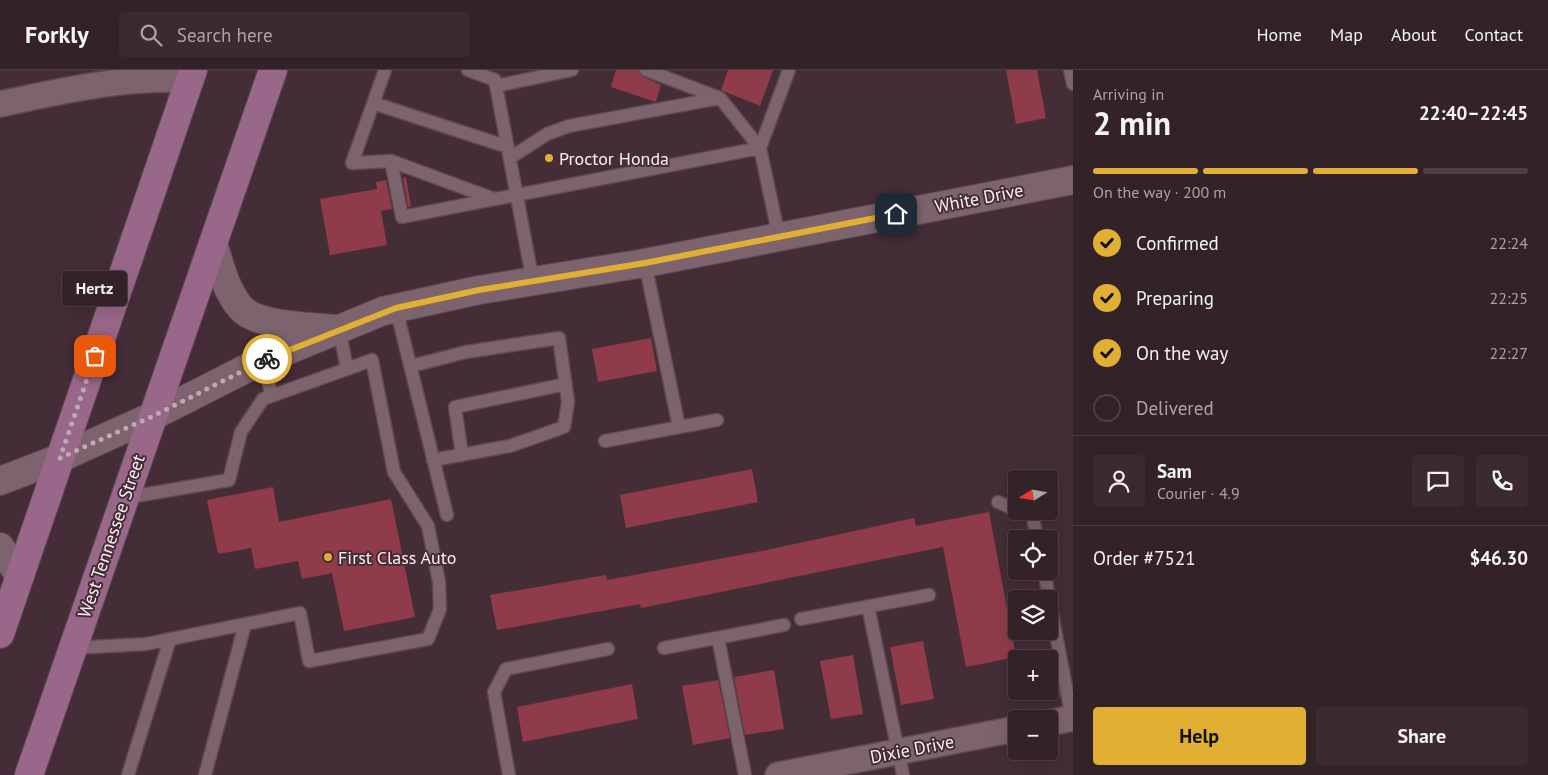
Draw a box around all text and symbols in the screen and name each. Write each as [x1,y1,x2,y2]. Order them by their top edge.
search box [119,12,469,57]
text: Forkly [25,19,89,50]
icon: search [137,21,165,49]
text: Search here [177,23,273,47]
text: Home [1256,23,1302,46]
text: Map [1330,23,1363,46]
text: About [1391,23,1437,46]
text: Contact [1465,23,1523,46]
text: Arriving in [1093,84,1164,104]
text: 22:40–22:45 [1419,101,1528,125]
text: 2 min [1093,102,1171,144]
place label: Proctor Honda [559,147,669,170]
marker: Proctor Honda [543,152,555,164]
street label: White Drive [933,178,1025,218]
text: On the way · 200 m [1093,182,1226,202]
pin [875,193,917,235]
icon: home [882,200,910,228]
icon: check [1093,229,1121,257]
text: Confirmed [1136,231,1219,255]
text: 22:24 [1490,233,1528,253]
callout: Hertz [62,271,128,306]
text: Hertz [76,278,113,298]
icon: check [1093,284,1121,312]
text: Preparing [1136,286,1214,310]
text: 22:25 [1490,288,1528,308]
courier [242,334,292,384]
pin [74,335,116,377]
icon: check [1093,339,1121,367]
text: On the way [1136,341,1228,365]
icon: bag [81,342,109,370]
text: 22:27 [1490,343,1528,363]
icon: bike [253,345,281,373]
text: Delivered [1136,396,1214,420]
street label: West Tennessee Street [72,451,150,621]
button: person [1093,455,1145,507]
button: chat [1412,455,1464,507]
button: phone [1476,455,1528,507]
text: Sam [1157,459,1192,483]
north arrow [1008,470,1058,520]
map controls [1008,470,1058,760]
text: Courier · 4.9 [1157,483,1240,503]
button: locate [1008,530,1058,580]
place label: First Class Auto [338,546,456,569]
text: Order #7521 [1093,546,1196,570]
text: $46.30 [1469,546,1528,570]
marker: First Class Auto [322,551,334,563]
button: layers [1008,590,1058,640]
button: + [1008,650,1058,700]
button: Help [1093,707,1306,765]
button: Share [1316,707,1528,765]
button: − [1008,710,1058,760]
street label: Dixie Drive [868,730,956,768]

